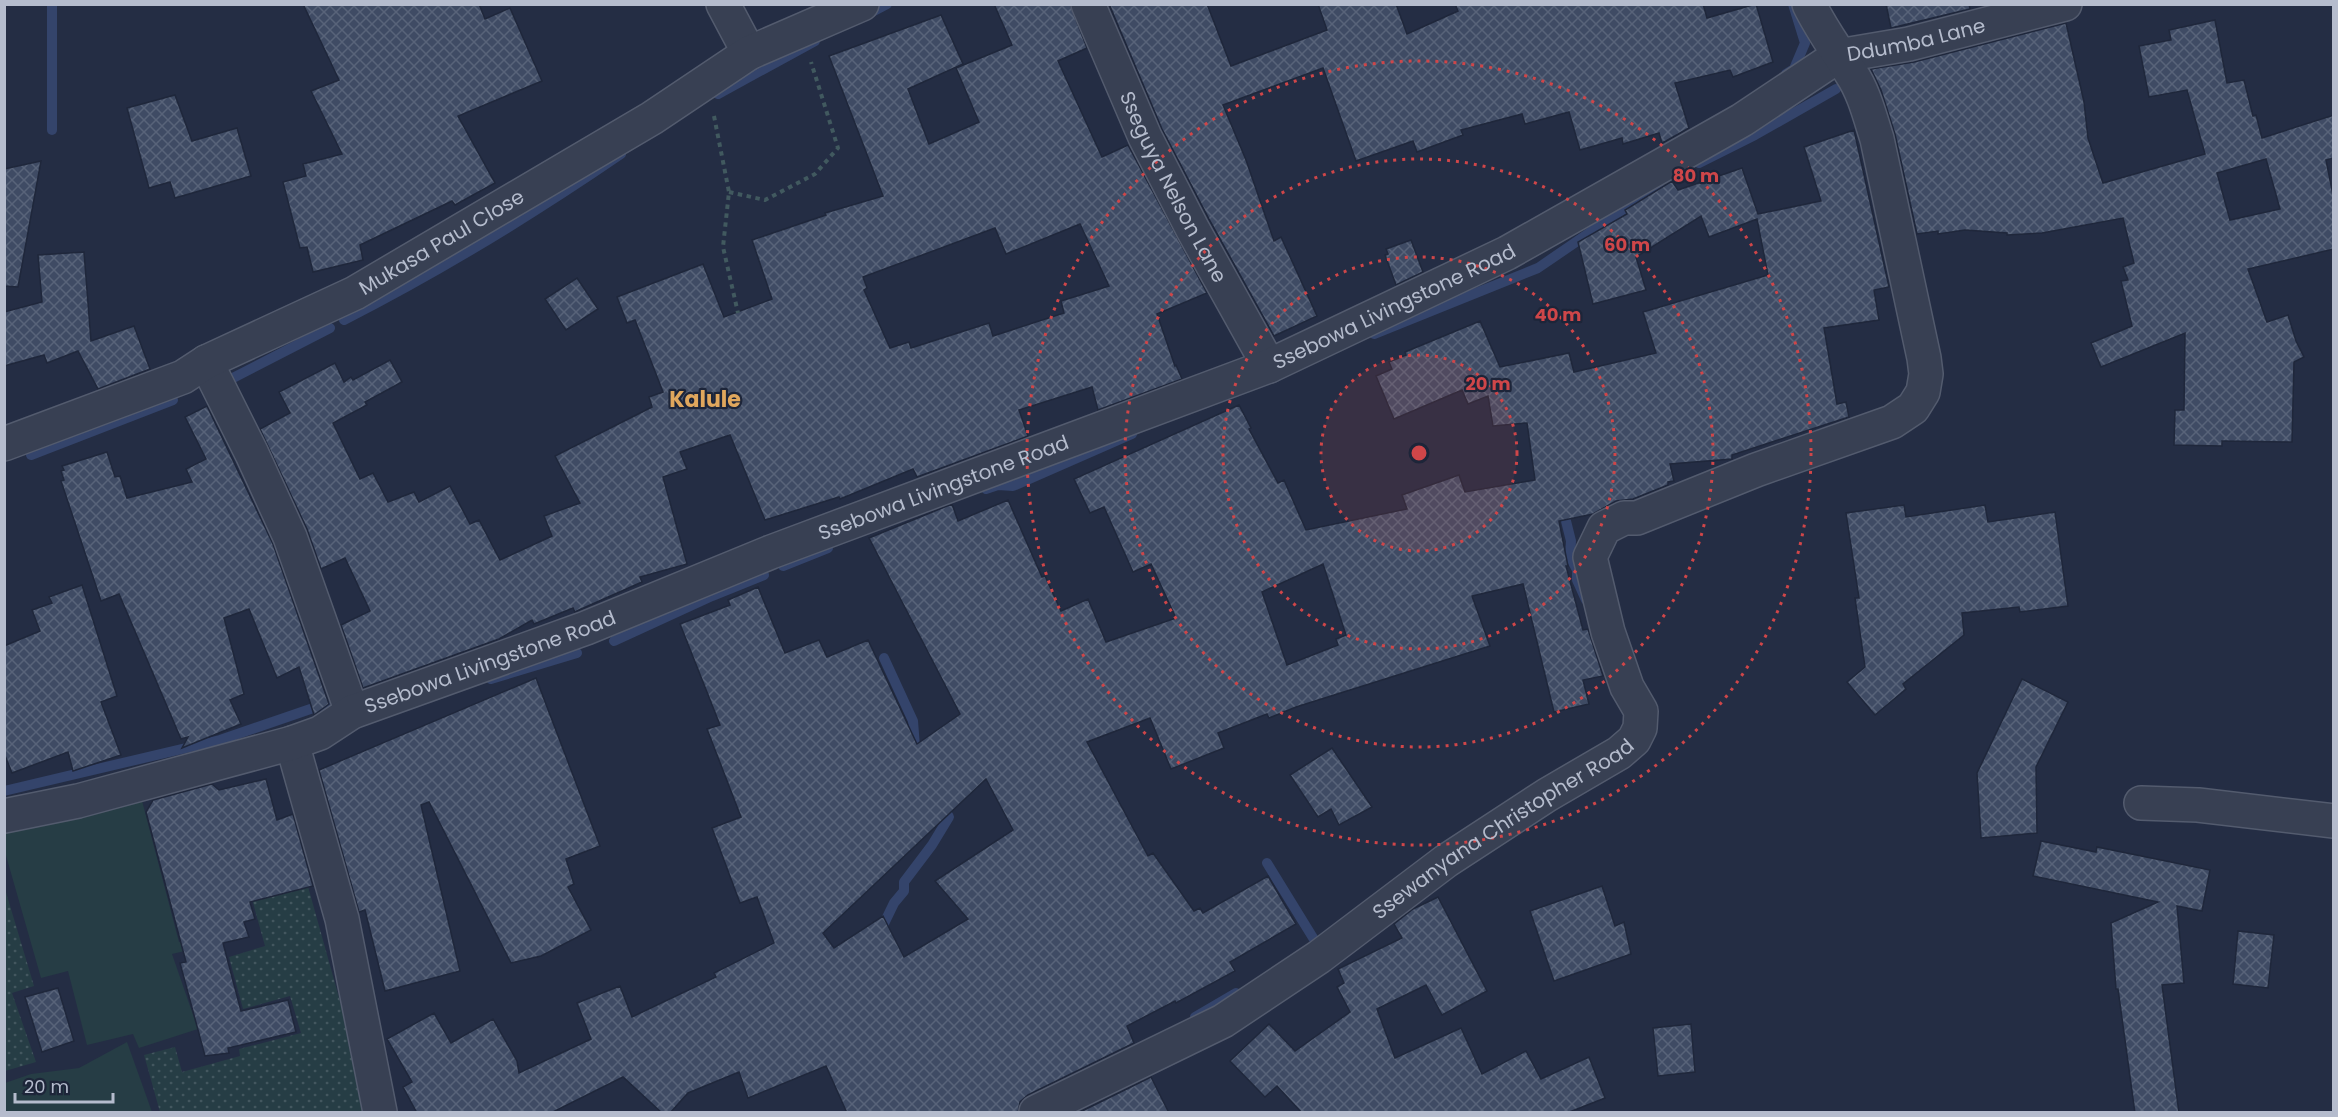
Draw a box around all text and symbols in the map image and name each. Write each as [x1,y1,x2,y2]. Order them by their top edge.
street label: Ddumba Lane [1845,11,1988,68]
street label: Sseguya Nelson Lane [1113,87,1234,288]
text: 80 m [1673,163,1719,188]
street label: Mukasa Paul Close [353,182,529,302]
text: 60 m [1604,232,1650,257]
street label: Ssebowa Livingstone Road [1268,237,1521,376]
text: 40 m [1535,302,1581,327]
text: 20 m [1466,371,1510,396]
district label: Kalule [669,384,741,415]
street label: Ssebowa Livingstone Road [814,428,1073,547]
centre of rings [1409,443,1429,463]
street label: Ssebowa Livingstone Road [360,603,620,720]
street label: Ssewanyana Christopher Road [1367,732,1640,926]
scale bar [15,1066,112,1104]
text: 20 m [24,1074,69,1099]

